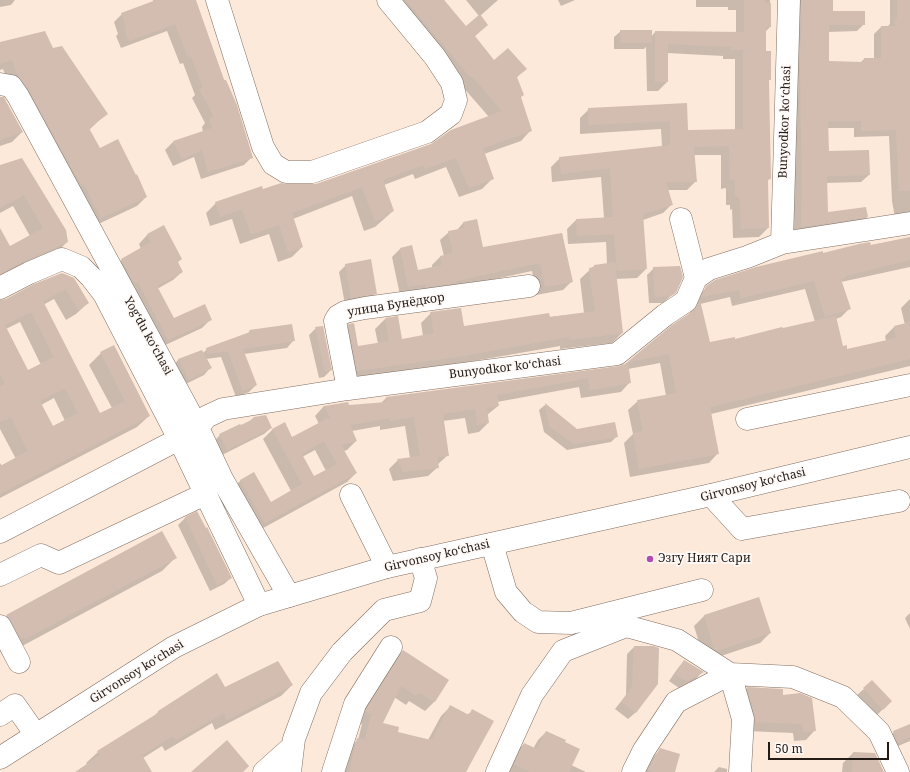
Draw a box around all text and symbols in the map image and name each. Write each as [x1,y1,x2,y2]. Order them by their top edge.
street label: Bunyodkor koʻchasi [776,65,794,179]
street label: улица Бунёдкор [346,290,446,320]
street label: Yogʻdu koʻchasi [121,294,175,378]
street label: Bunyodkor koʻchasi [448,354,562,382]
street label: Girvonsoy koʻchasi [699,465,807,505]
street label: Girvonsoy koʻchasi [383,537,491,575]
place label: Эзгу Ният Сари [658,552,751,566]
marker: Эзгу Ният Сари [645,554,655,564]
street label: Girvonsoy koʻchasi [87,637,187,707]
scale bar [770,734,891,760]
text: 50 m [775,740,803,757]

